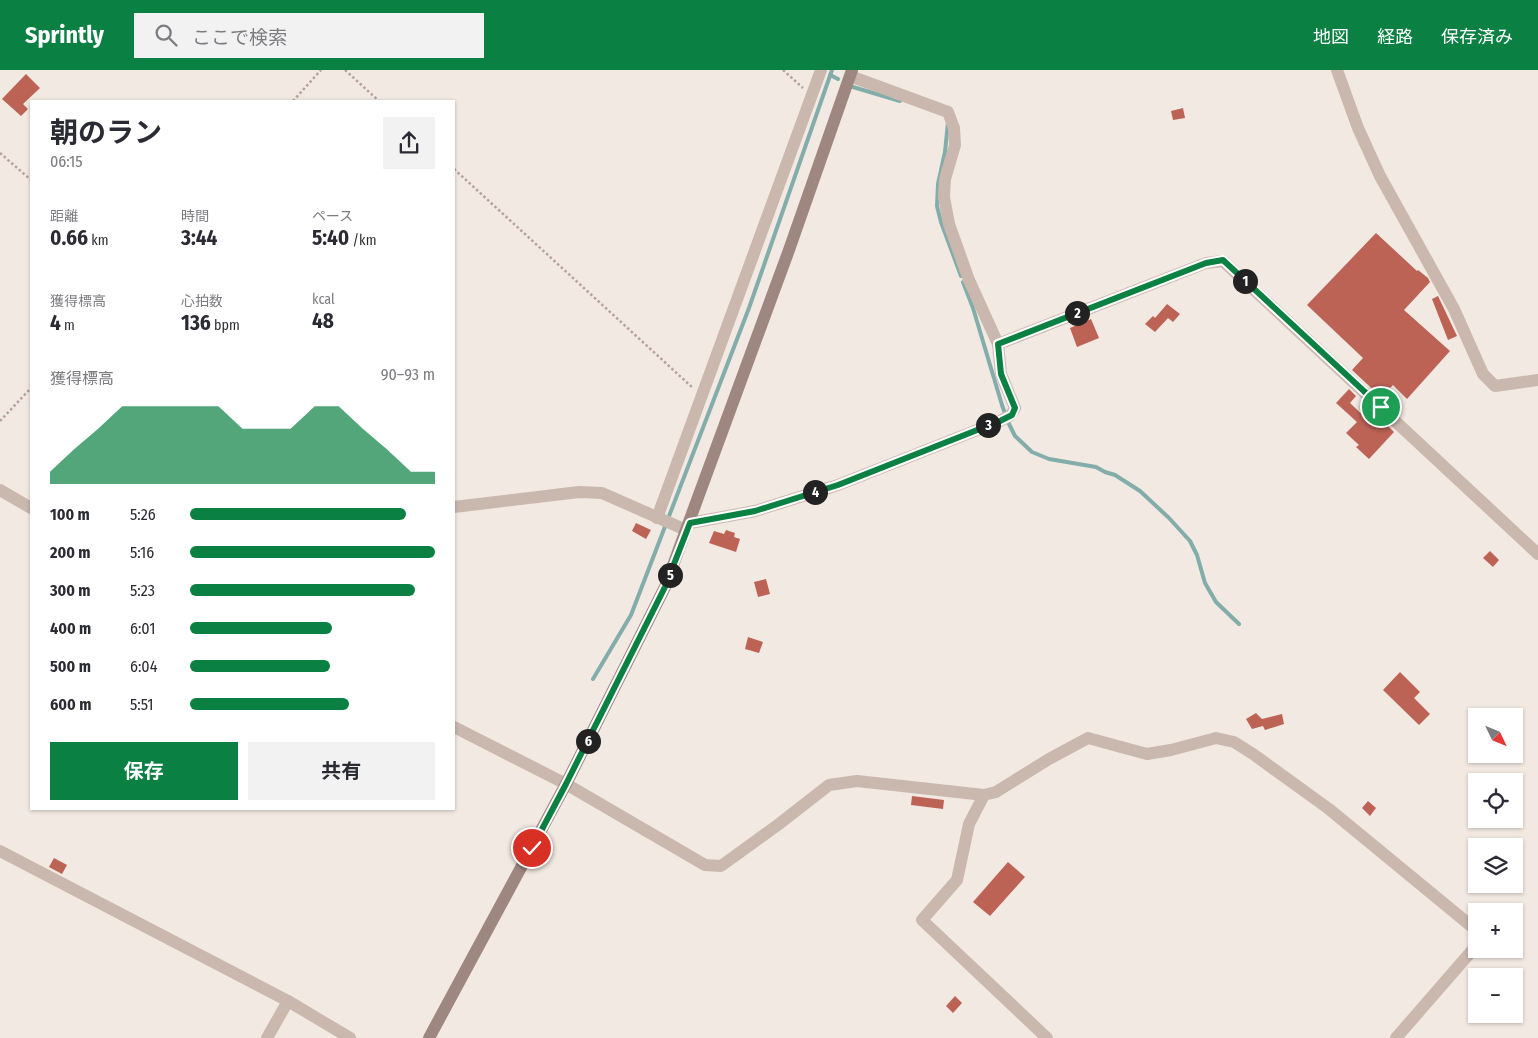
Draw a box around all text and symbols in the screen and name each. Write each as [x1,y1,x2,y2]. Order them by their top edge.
search box [134,13,484,58]
text: Sprintly [25,21,104,49]
icon: search [152,21,180,49]
text: ここで検索 [192,26,287,49]
text: 地図 [1313,26,1349,48]
text: 経路 [1377,26,1413,48]
text: 保存済み [1441,26,1513,48]
text: 朝のラン [50,116,162,149]
button: share [383,117,435,169]
text: 06:15 [50,152,83,171]
text: 距離 [50,208,78,225]
text: 時間 [181,208,209,225]
text: ペース [312,208,353,225]
text: 0.66 [50,225,88,251]
text: 3:44 [181,225,217,251]
text: 5:40 [312,225,349,251]
text: km [88,232,109,249]
text: /km [349,232,376,249]
pin: 1 [1232,268,1258,294]
text: 1 [1243,273,1248,290]
text: kcal [312,291,335,308]
text: 獲得標高 [50,293,106,310]
text: 心拍数 [181,293,223,310]
pin: 2 [1064,300,1090,326]
text: 2 [1074,305,1081,322]
text: 48 [312,308,334,334]
text: 4 [50,310,61,336]
text: 136 [181,310,211,336]
text: m [61,317,75,334]
text: bpm [211,317,240,334]
text: 90–93 m [381,365,435,384]
text: 獲得標高 [50,369,114,388]
pin [1360,386,1402,428]
icon: arrive [1367,393,1395,421]
pin: 3 [976,412,1000,438]
text: 3 [985,417,992,434]
pin: 4 [802,480,828,504]
text: 4 [812,484,819,501]
text: 100 m [50,505,90,524]
text: 5:26 [130,505,156,524]
text: 200 m [50,543,90,562]
text: 5:16 [130,543,154,562]
pin: 5 [658,562,682,588]
text: 5 [667,567,674,584]
text: 300 m [50,581,91,600]
text: 5:23 [130,581,155,600]
text: 400 m [50,619,91,638]
text: 6:01 [130,619,156,638]
text: 500 m [50,657,91,676]
text: 6:04 [130,657,157,676]
text: 600 m [50,695,91,714]
text: 5:51 [130,695,154,714]
north arrow [1468,708,1522,762]
map controls [1468,708,1523,1023]
pin: 6 [576,728,600,754]
text: 6 [585,733,592,750]
button: 保存 [50,742,238,800]
button: 共有 [248,742,435,800]
button: locate [1468,773,1523,828]
pin [511,827,553,869]
icon: check [518,834,546,862]
button: layers [1468,838,1523,893]
button: + [1468,903,1523,958]
button: − [1468,968,1523,1023]

